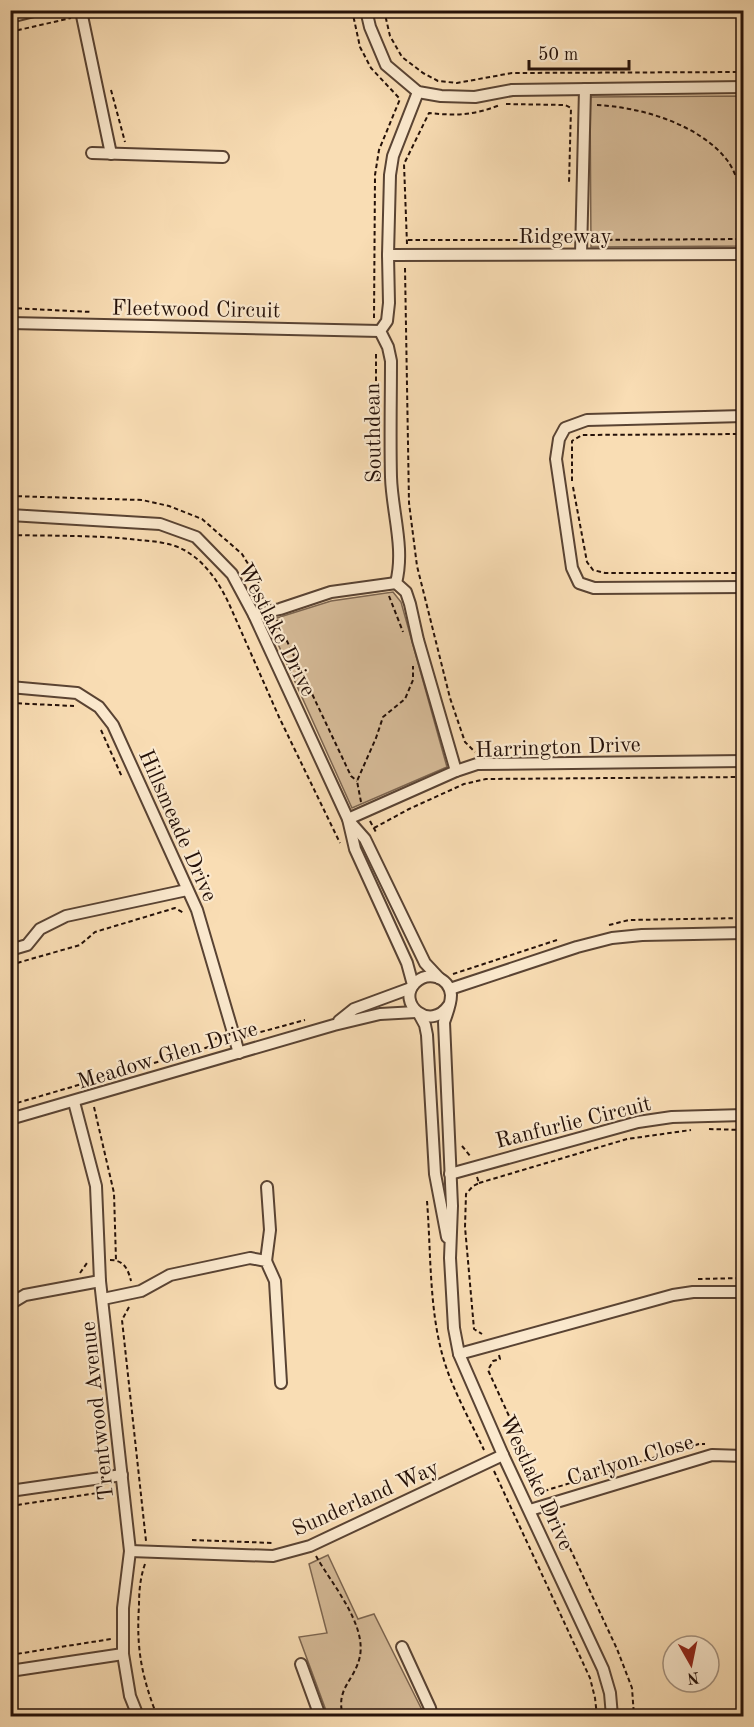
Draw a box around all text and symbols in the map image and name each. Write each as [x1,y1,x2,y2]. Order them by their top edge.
scale bar [529,33,630,71]
text: 50 m [538,46,578,64]
street label: Ridgeway [518,226,612,248]
street label: Fleetwood Circuit [111,298,281,322]
street label: Southdean [362,383,386,483]
street label: Westlake Drive [233,560,319,700]
street label: Harrington Drive [475,734,641,762]
street label: Hillsmeade Drive [134,747,221,905]
street label: Meadow Glen Drive [75,1018,260,1094]
street label: Ranfurlie Circuit [494,1093,653,1153]
street label: Trentwood Avenue [78,1320,118,1501]
street label: Westlake Drive [495,1412,577,1554]
street label: Carlyon Close [565,1431,697,1491]
street label: Sunderland Way [289,1456,443,1541]
north arrow [661,1634,721,1694]
text: N [685,1668,700,1686]

